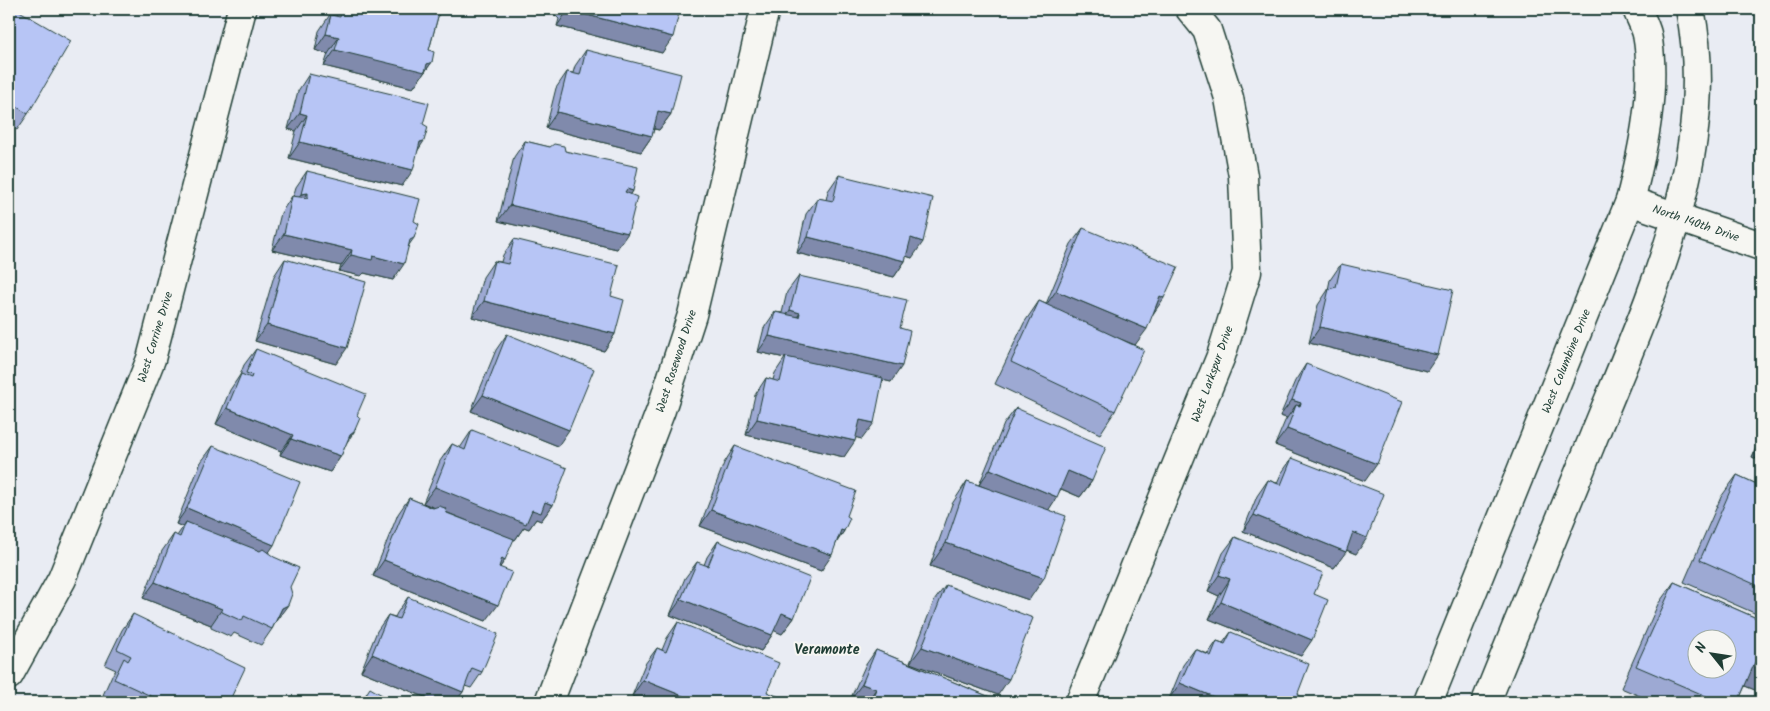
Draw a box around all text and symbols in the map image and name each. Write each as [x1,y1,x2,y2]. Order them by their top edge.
street label: North 140th Drive [1650,200,1742,247]
street label: West Corrine Drive [133,289,179,385]
street label: West Columbine Drive [1537,306,1596,416]
street label: West Rosewood Drive [651,307,702,415]
street label: West Larkspur Drive [1186,323,1239,425]
north arrow [1688,628,1738,678]
district label: Veramonte [794,639,860,661]
text: N [1690,639,1713,657]

